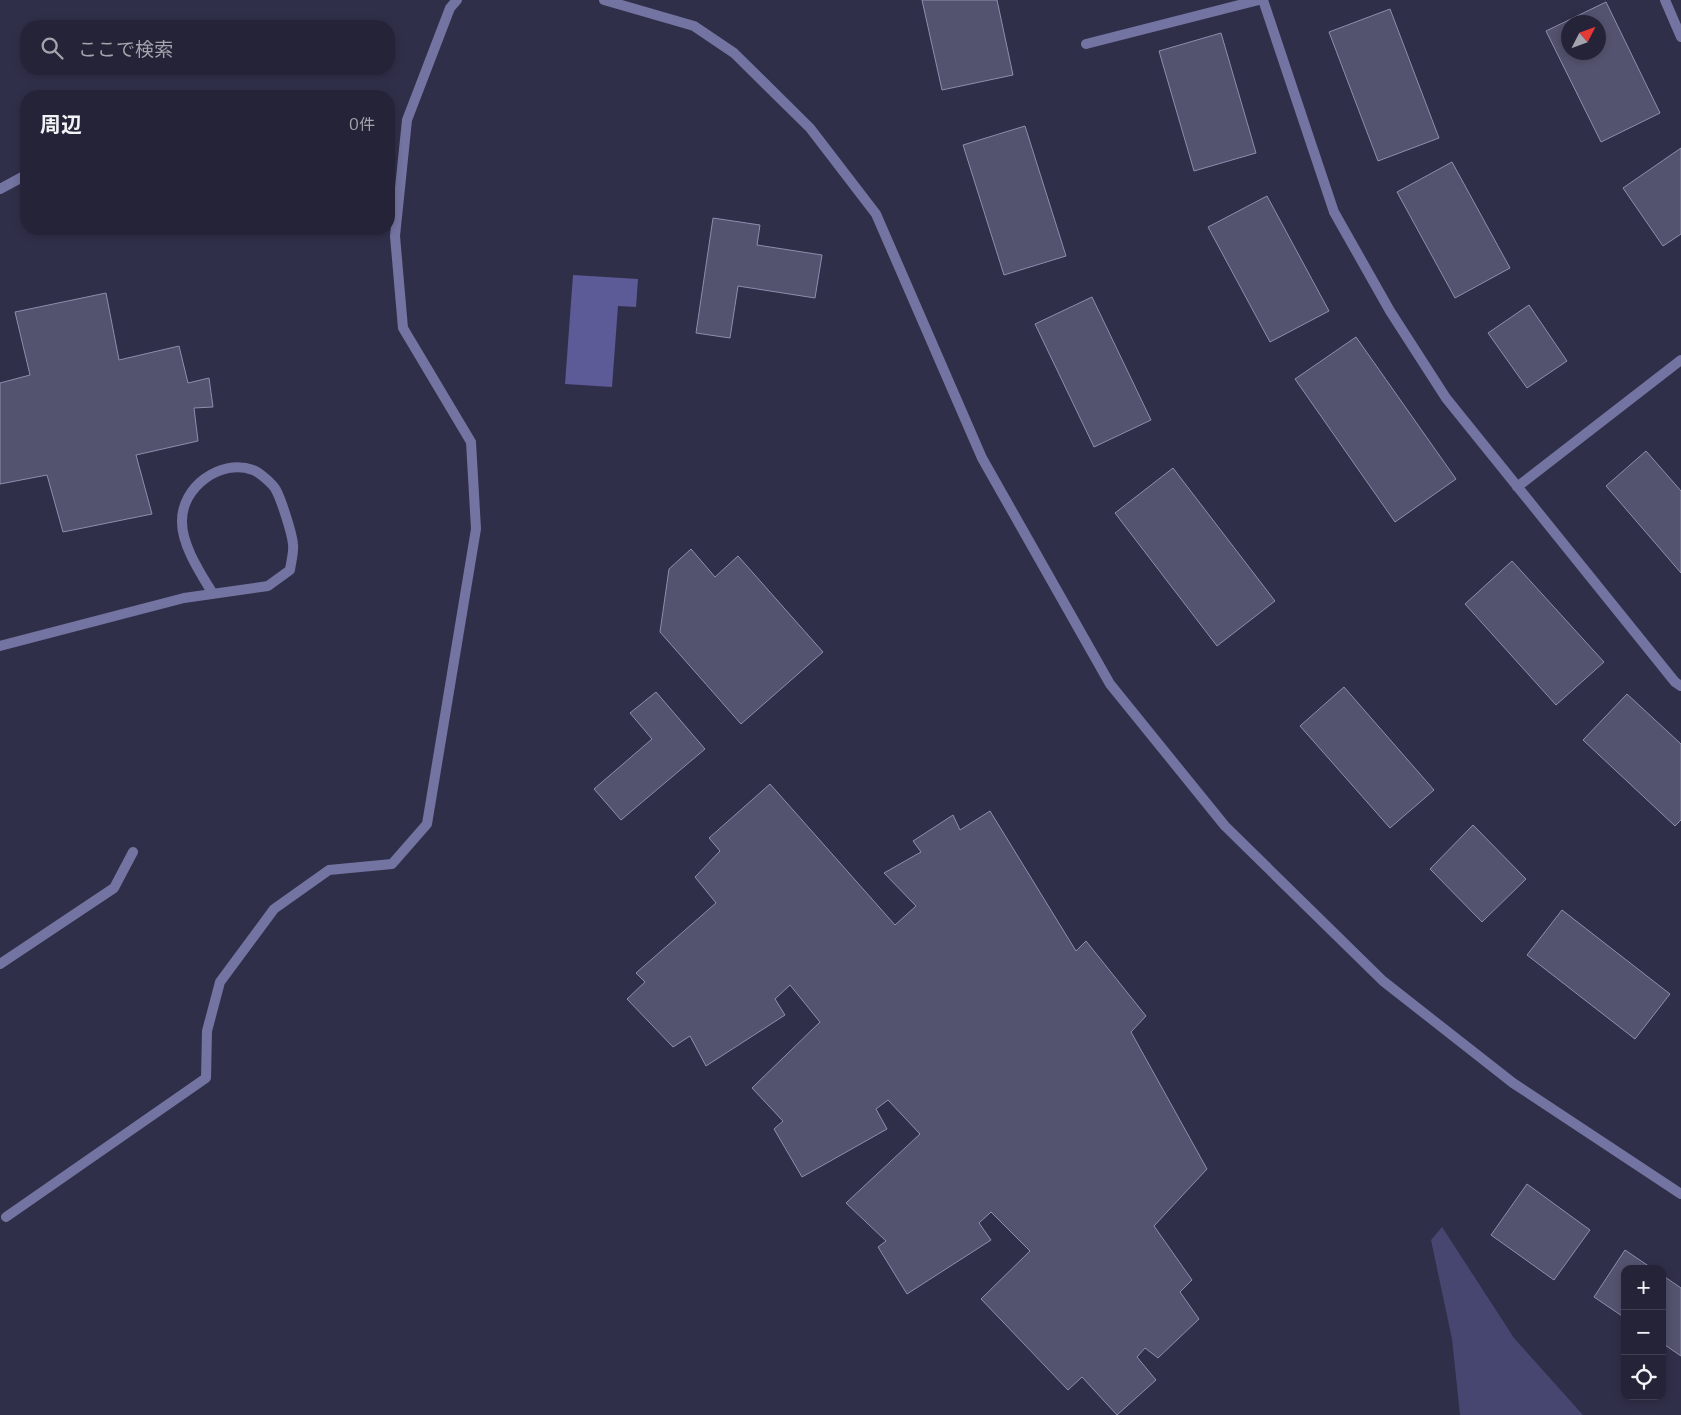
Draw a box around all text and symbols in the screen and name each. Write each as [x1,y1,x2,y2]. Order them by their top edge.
north arrow [1561,15,1606,60]
search box [20,20,395,75]
icon: search [38,34,66,62]
text: ここで検索 [78,38,173,61]
text: 周辺 [40,112,82,138]
text: 0件 [349,115,375,134]
map controls [1621,1265,1666,1400]
button: + [1621,1265,1666,1310]
button: − [1621,1310,1666,1355]
button: locate [1621,1355,1666,1400]

